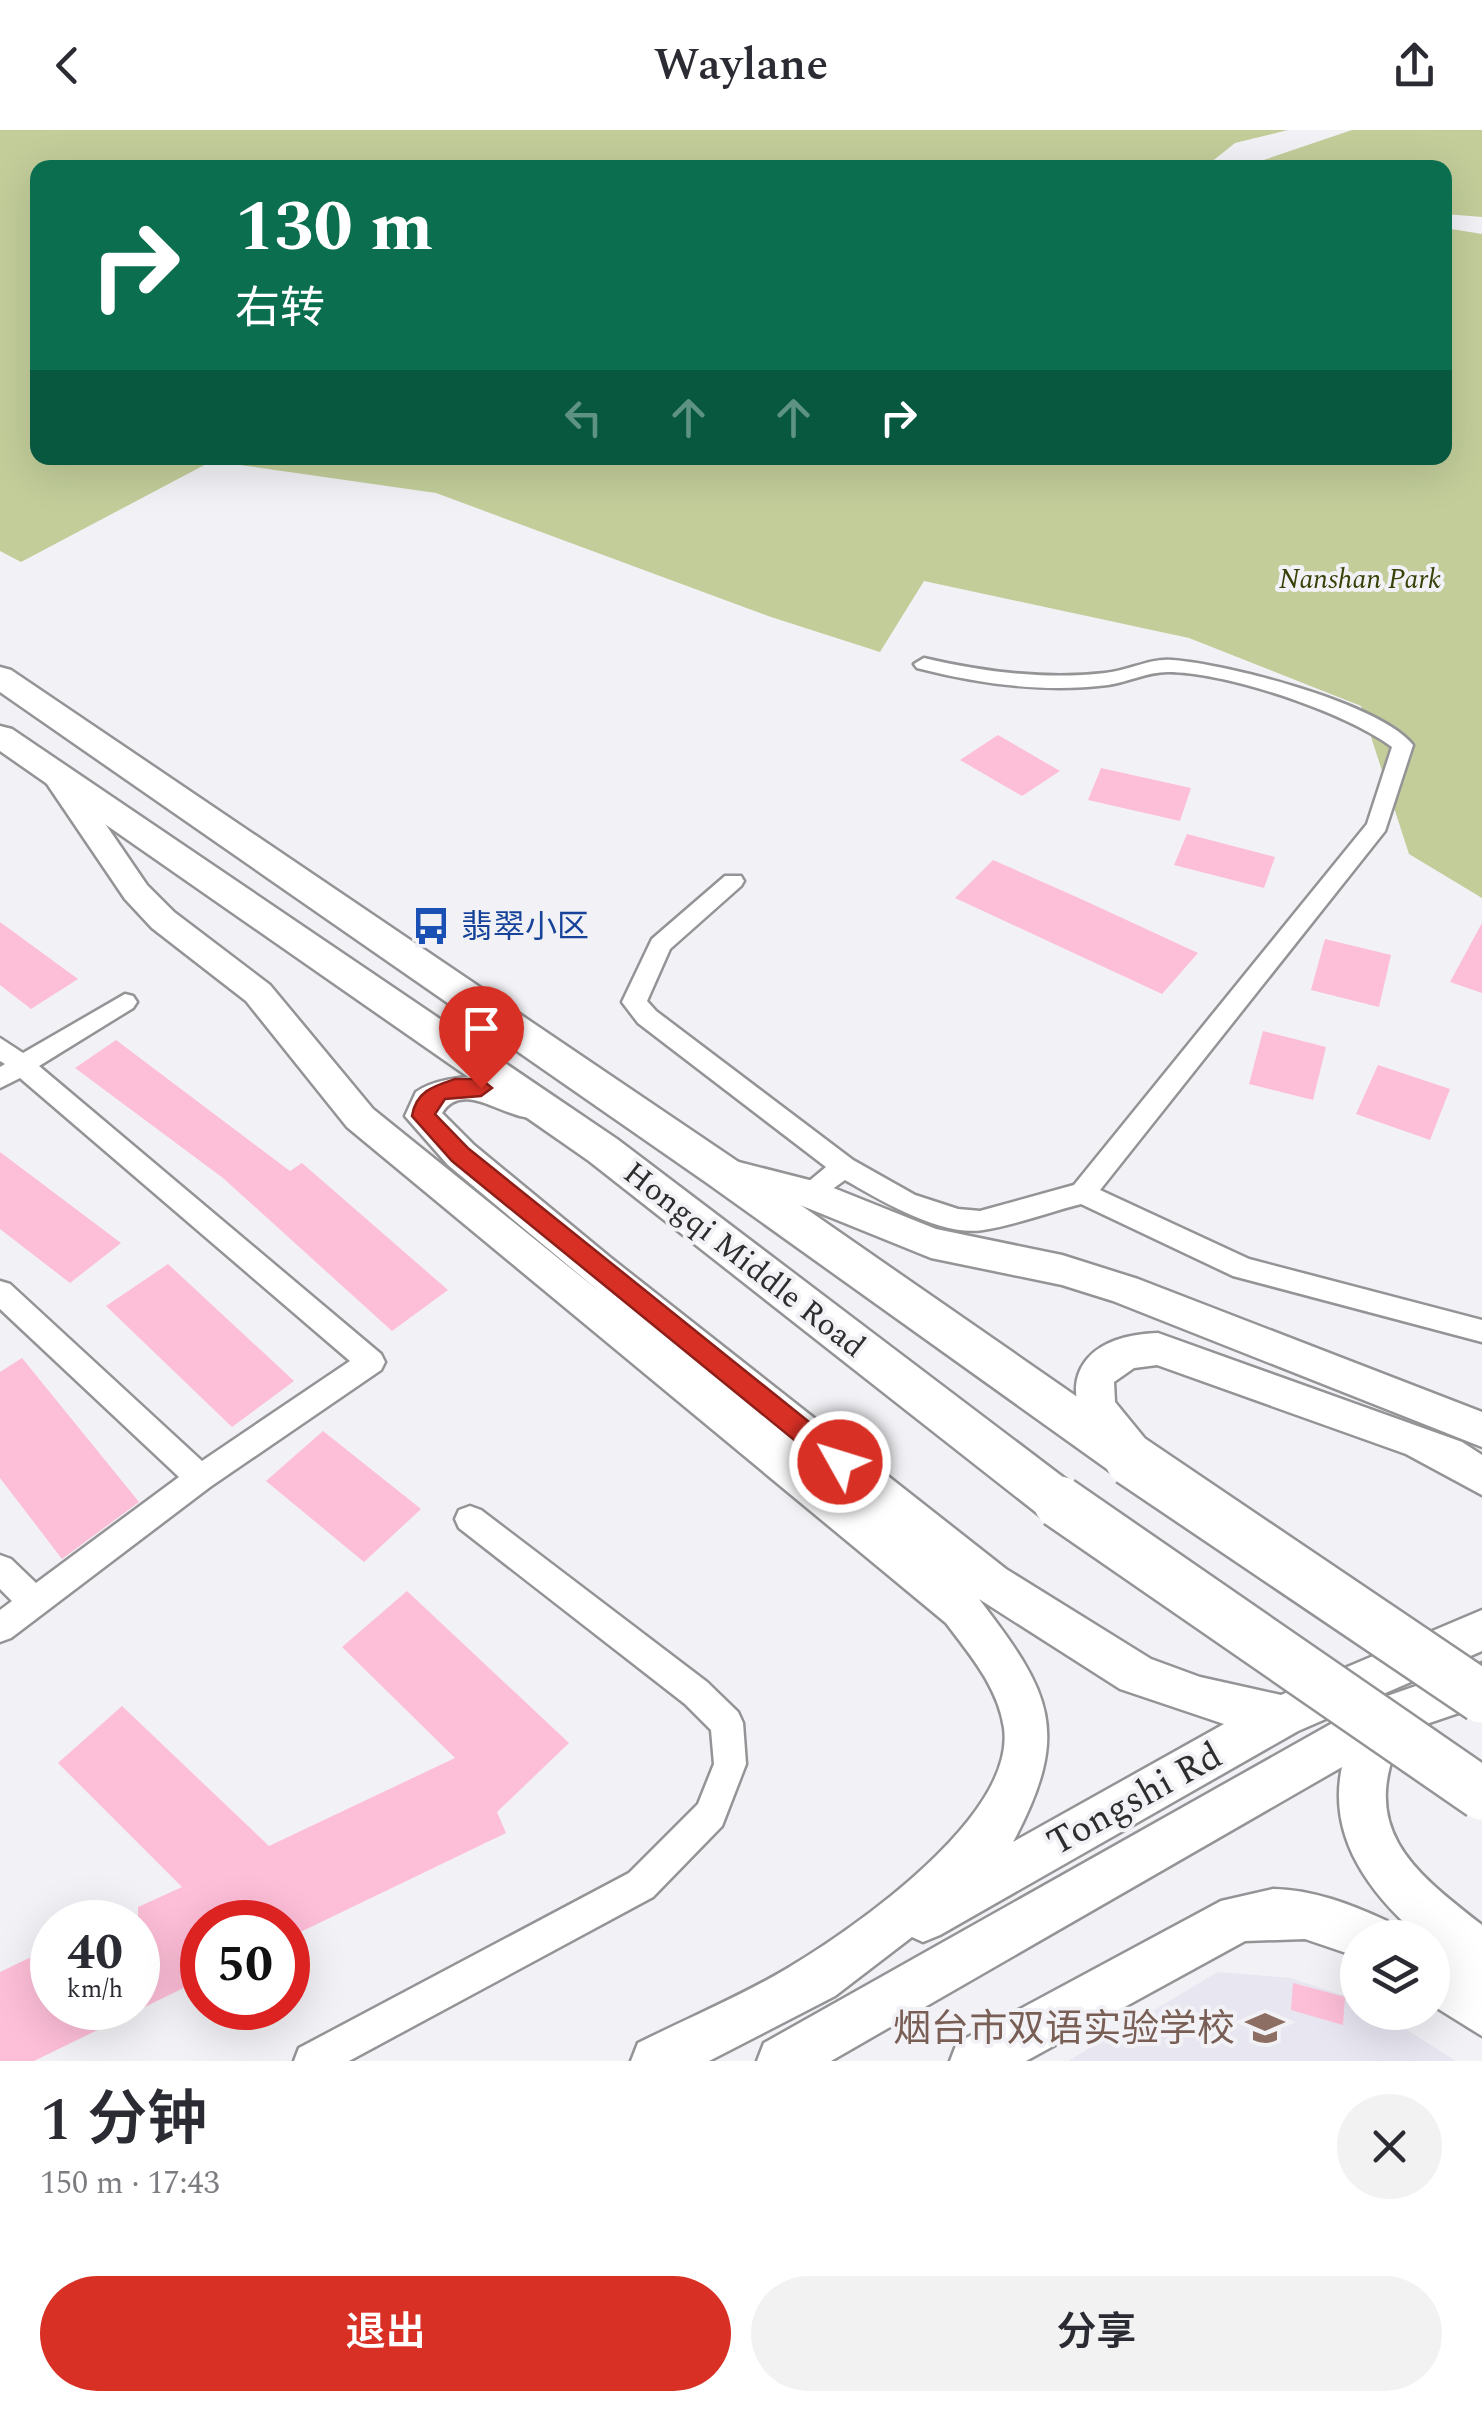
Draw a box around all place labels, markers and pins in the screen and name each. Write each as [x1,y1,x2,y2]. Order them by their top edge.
place label: 翡翠小区 [461,903,589,952]
bus stop icon: 翡翠小区 [410,905,452,947]
pin [439,986,524,1089]
place label: 烟台市双语实验学校 [893,2001,1235,2059]
school or university icon: 烟台市双语实验学校 [1244,2007,1286,2049]

